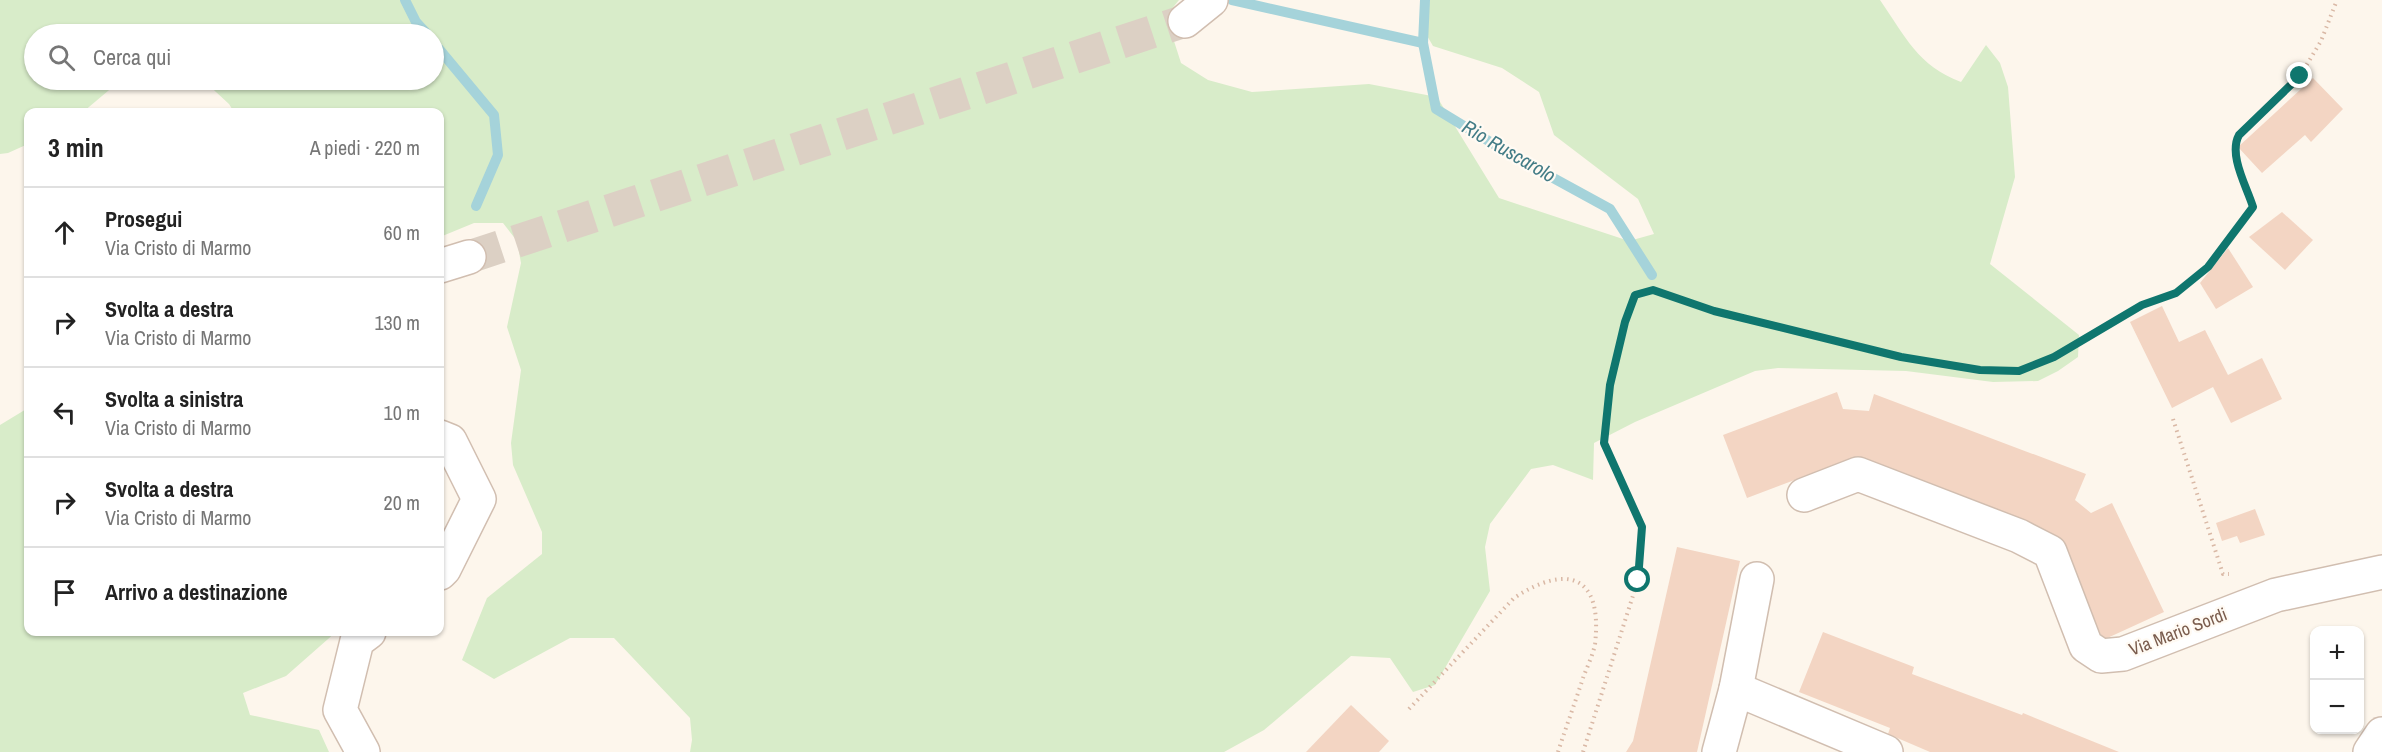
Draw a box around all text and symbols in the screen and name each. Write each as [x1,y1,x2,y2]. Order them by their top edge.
search box [24,24,444,90]
icon: search [45,41,78,74]
text: Cerca qui [93,42,171,72]
route end [2286,62,2312,88]
water label: Rio Ruscarolo [1458,113,1561,188]
text: 3 min [48,130,104,165]
text: A piedi · 220 m [310,134,420,161]
text: Prosegui [105,204,182,234]
icon: ahead [48,216,81,249]
text: 60 m [384,219,420,246]
text: Via Cristo di Marmo [105,234,251,261]
text: Svolta a destra [105,294,233,324]
icon: right [48,306,81,339]
text: 130 m [374,309,420,336]
text: Via Cristo di Marmo [105,324,251,351]
text: Svolta a sinistra [105,384,243,414]
icon: left [48,396,81,429]
text: 10 m [384,399,420,426]
text: Via Cristo di Marmo [105,414,251,441]
text: Svolta a destra [105,474,233,504]
icon: right [48,486,81,519]
text: 20 m [384,489,420,516]
text: Via Cristo di Marmo [105,504,251,531]
route start [1624,566,1650,592]
icon: arrive [48,576,81,609]
text: Arrivo a destinazione [105,577,287,607]
street label: Via Mario Sordi [2125,601,2230,662]
map controls [2310,626,2364,734]
button: + [2310,626,2364,680]
button: − [2310,680,2364,734]

